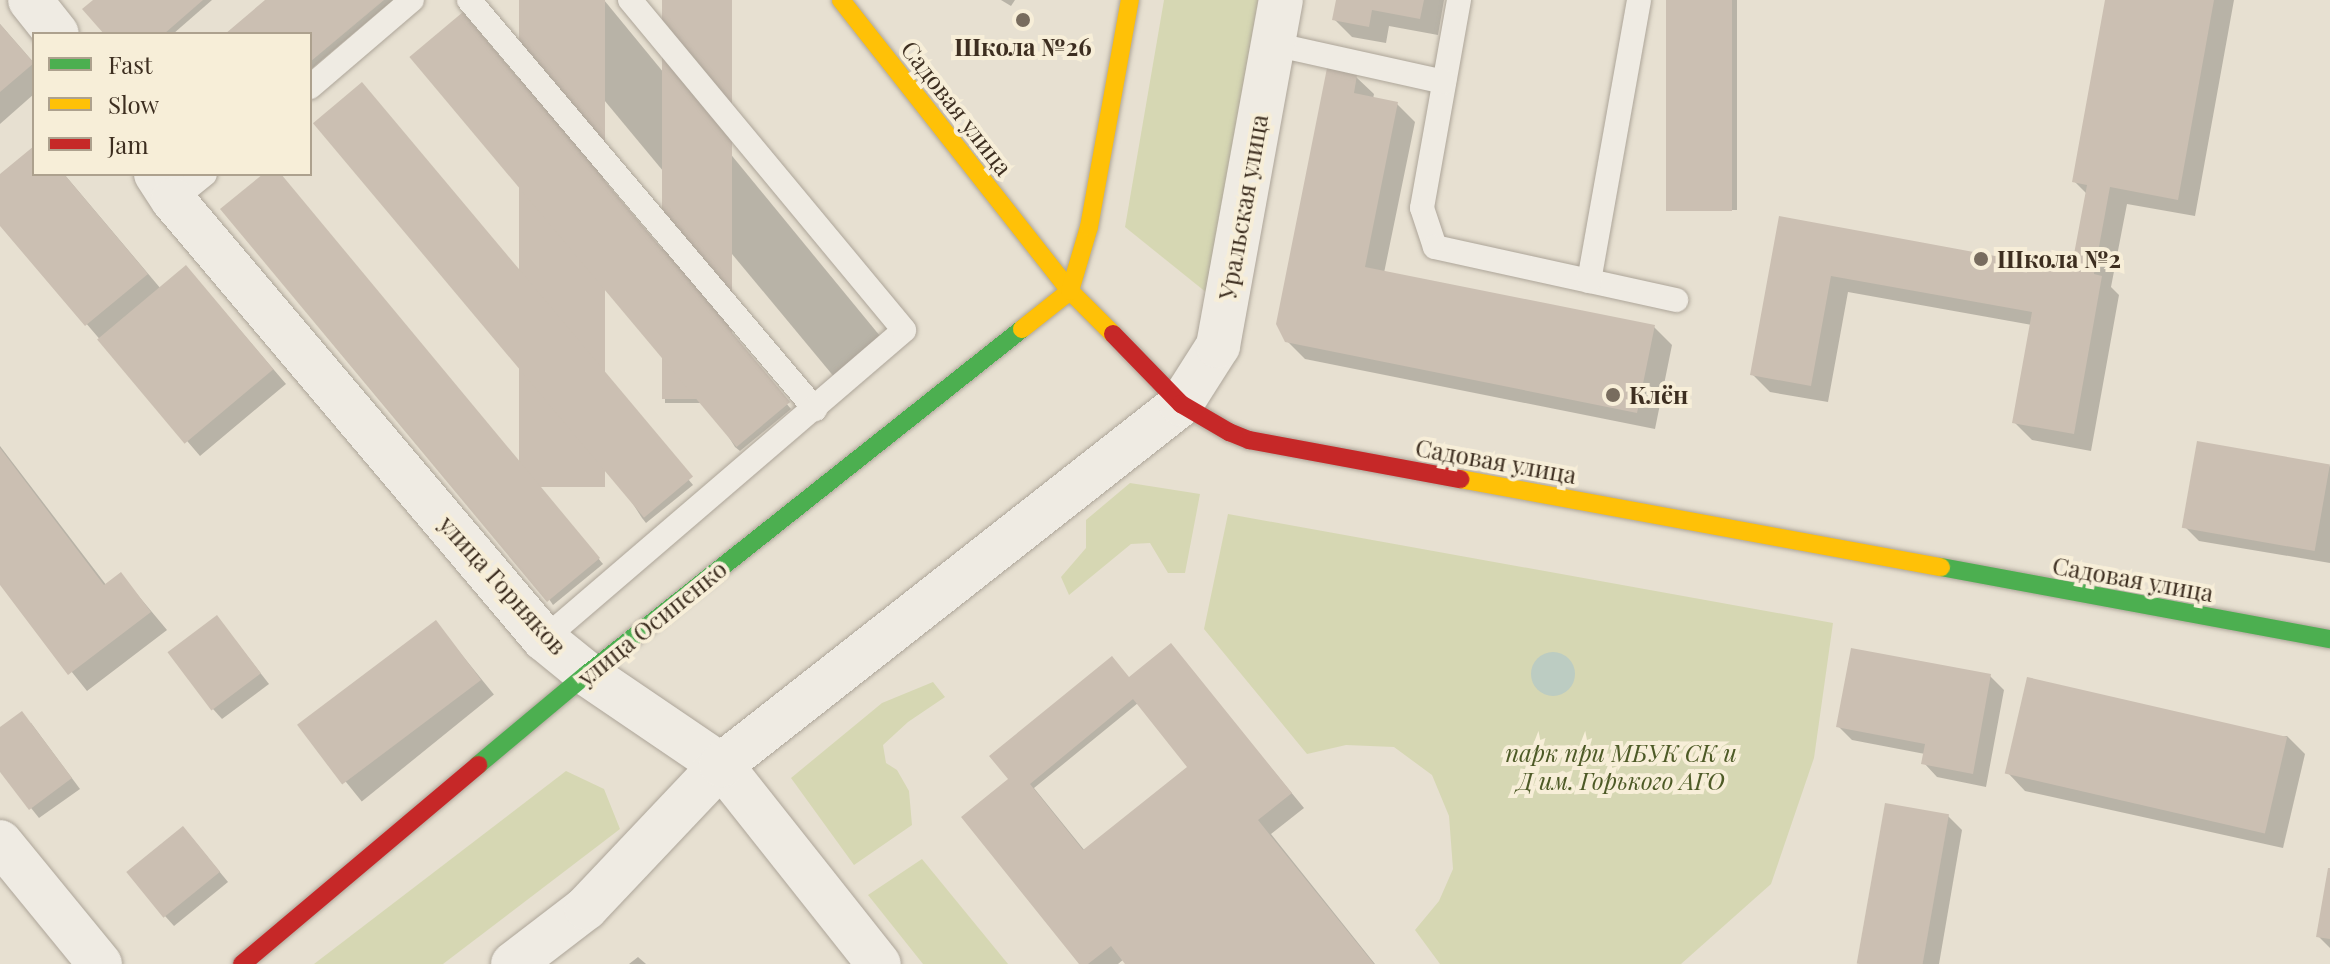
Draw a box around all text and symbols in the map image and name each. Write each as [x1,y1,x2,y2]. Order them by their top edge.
marker: Школа №26 [1014,11,1032,29]
legend [32,32,312,176]
place label: Школа №26 [954,33,1092,61]
street label: Садовая улица [896,35,1018,181]
text: Fast [108,48,153,80]
text: Slow [108,88,159,120]
street label: Уральская улица [1213,112,1273,302]
text: Jam [108,128,149,160]
place label: Школа №2 [1997,245,2121,273]
marker: Школа №2 [1972,250,1990,268]
place label: Клён [1629,381,1688,409]
marker: Клён [1604,386,1622,404]
street label: Садовая улица [1413,433,1579,489]
street label: улица Горняков [433,510,573,660]
street label: Садовая улица [2050,551,2216,607]
street label: улица Осипенко [572,554,732,692]
park label: парк при МБУК СК и Д им. Горького АГО [1505,739,1737,795]

